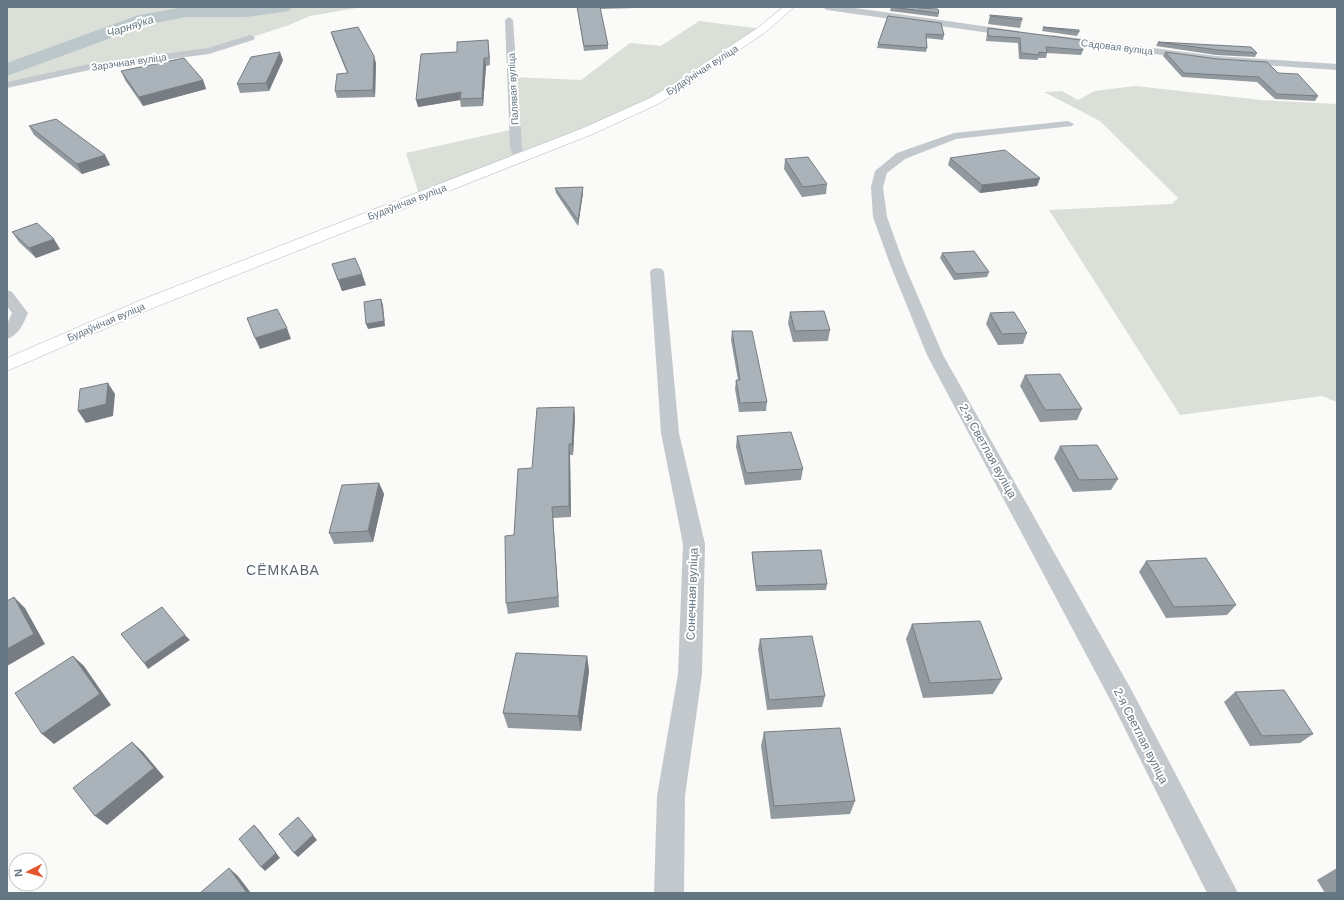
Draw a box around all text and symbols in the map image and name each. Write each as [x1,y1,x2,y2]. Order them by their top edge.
water label: Чарняўка [105,13,155,39]
street label: Садовая вуліца [1080,37,1154,57]
street label: Будаўнічая вуліца [664,42,740,97]
street label: Зарэчная вуліца [91,51,168,73]
street label: Палявая вуліца [506,52,520,125]
street label: Будаўнічая вуліца [366,182,448,222]
street label: Будаўнічая вуліца [65,300,147,343]
street label: 2-я Светлая вуліца [956,401,1020,501]
street label: Сонечная вуліца [683,547,701,641]
district label: СЁМКАВА [246,562,320,578]
street label: 2-я Светлая вуліца [1111,686,1171,786]
north arrow [8,852,48,892]
text: N [12,868,24,878]

